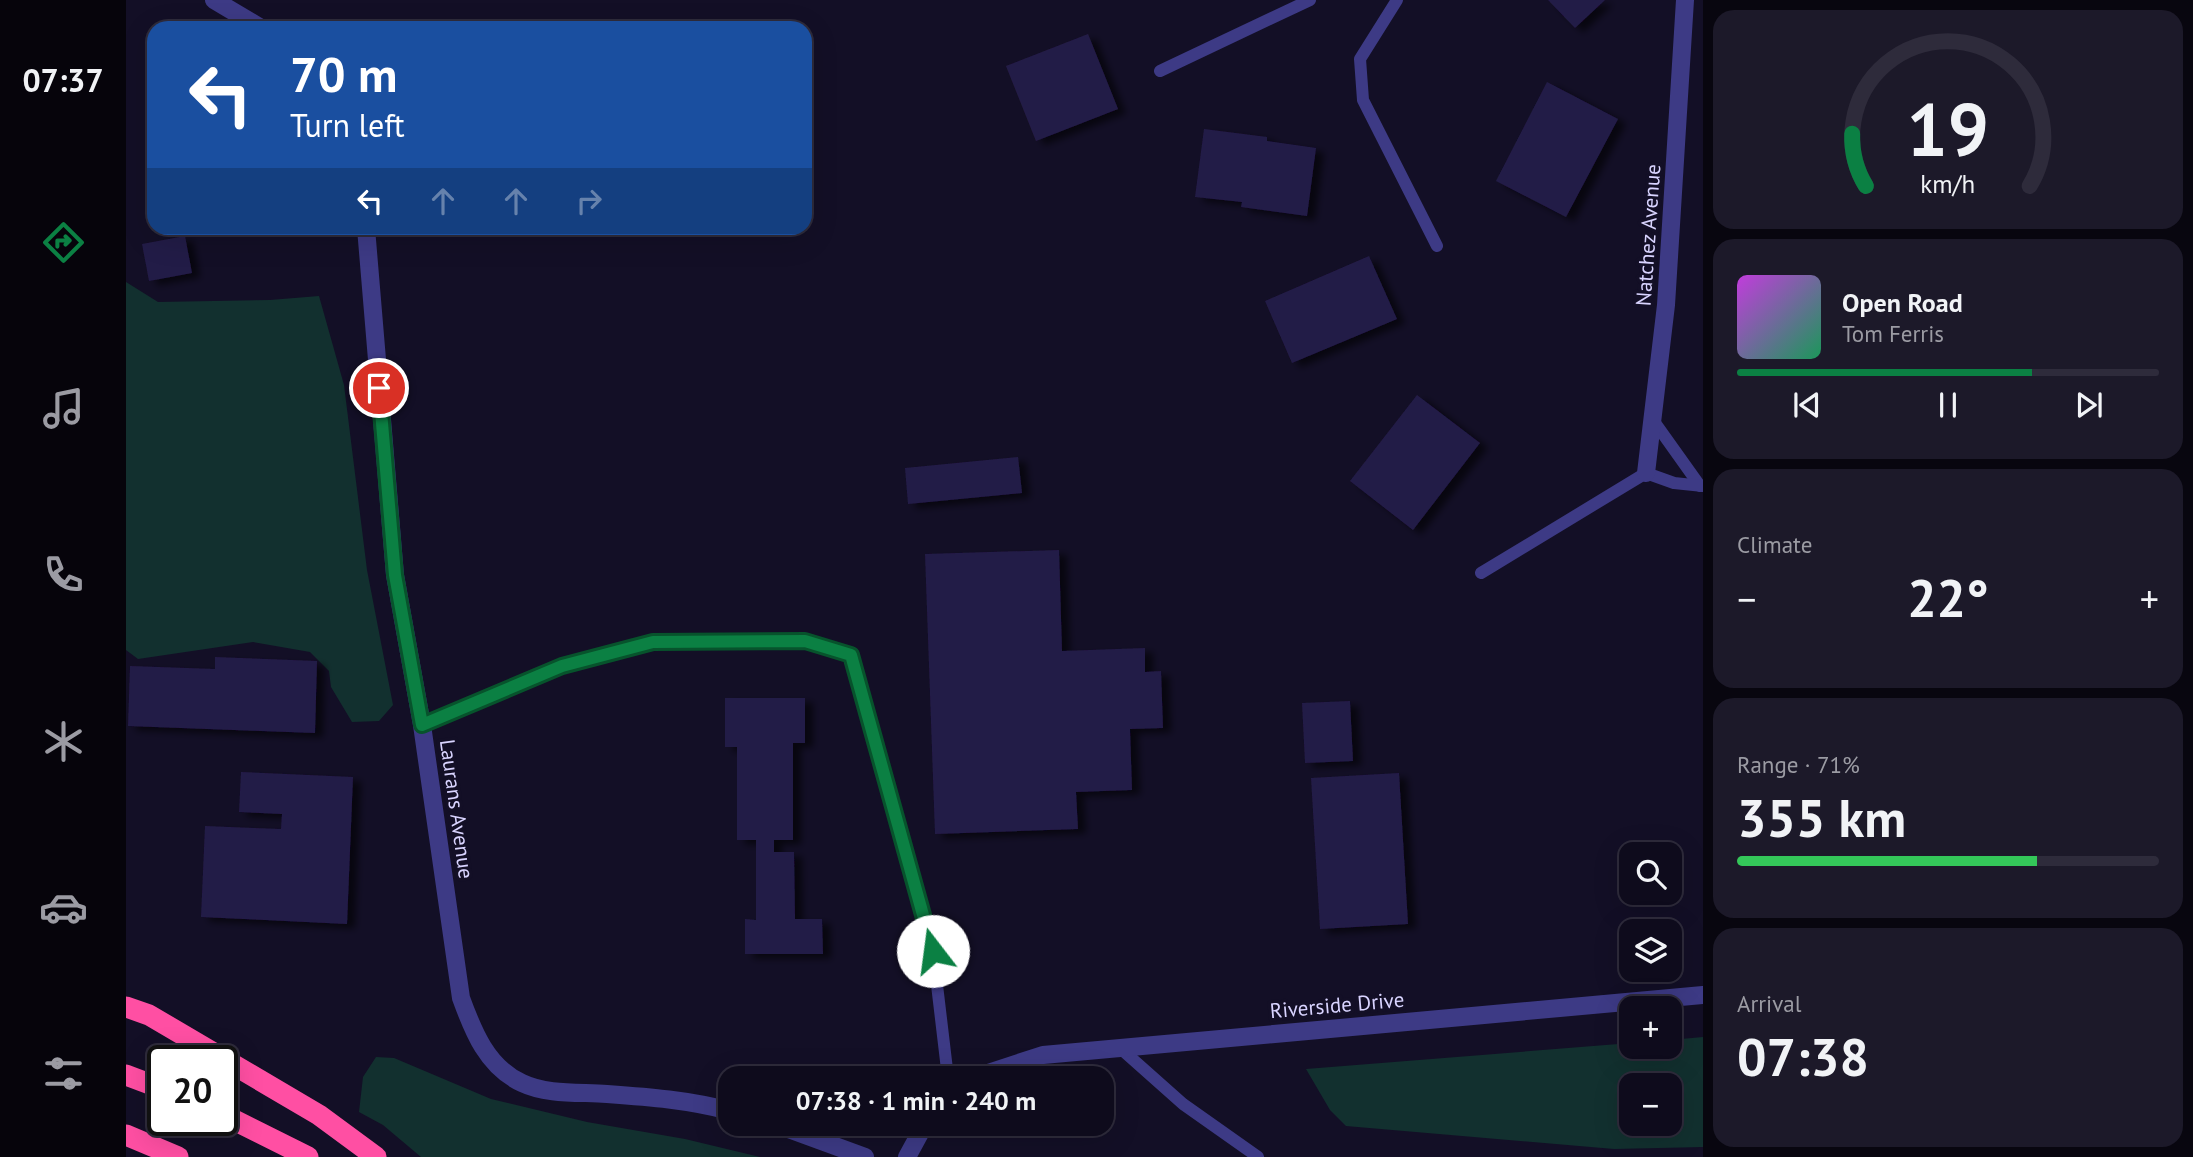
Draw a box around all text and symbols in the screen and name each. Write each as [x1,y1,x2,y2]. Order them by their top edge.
text: 70 m [290,42,397,106]
icon: left [175,49,266,140]
text: 07:37 [22,59,104,101]
text: 19 [1907,82,1989,176]
text: Turn left [290,104,405,146]
street label: Natchez Avenue [1630,163,1666,307]
text: km/h [1921,168,1975,200]
icon: left [351,182,389,220]
icon: ahead [424,182,462,220]
icon: ahead [497,182,535,220]
icon: right [570,182,608,220]
icon: directions [39,218,88,267]
text: Open Road [1842,286,1963,319]
text: Tom Ferris [1842,319,1944,348]
pin [349,358,409,418]
icon: arrive [360,369,398,407]
icon: music [39,384,88,433]
icon: previous [1788,386,1826,424]
icon: pause [1929,386,1967,424]
icon: next [2070,386,2108,424]
text: Climate [1737,530,1812,559]
icon: phone [39,550,88,599]
text: 22° [1907,564,1989,631]
text: − [1737,574,1756,623]
text: + [2140,574,2159,623]
icon: climate [39,717,88,766]
street label: Laurans Avenue [434,738,480,880]
text: Range · 71% [1737,750,1860,779]
text: 355 km [1737,784,1906,851]
map controls [1619,842,1682,1136]
button: search [1619,842,1682,905]
icon: car [39,883,88,932]
position arrow [896,914,970,988]
button: layers [1619,919,1682,982]
street label: Riverside Drive [1269,986,1405,1024]
text: Arrival [1737,989,1801,1018]
button: + [1619,996,1682,1059]
text: 07:38 [1737,1023,1869,1090]
speed limit sign: 20 [147,1045,238,1136]
icon: filters [39,1049,88,1098]
button: − [1619,1073,1682,1136]
text: 07:38 · 1 min · 240 m [796,1084,1036,1117]

